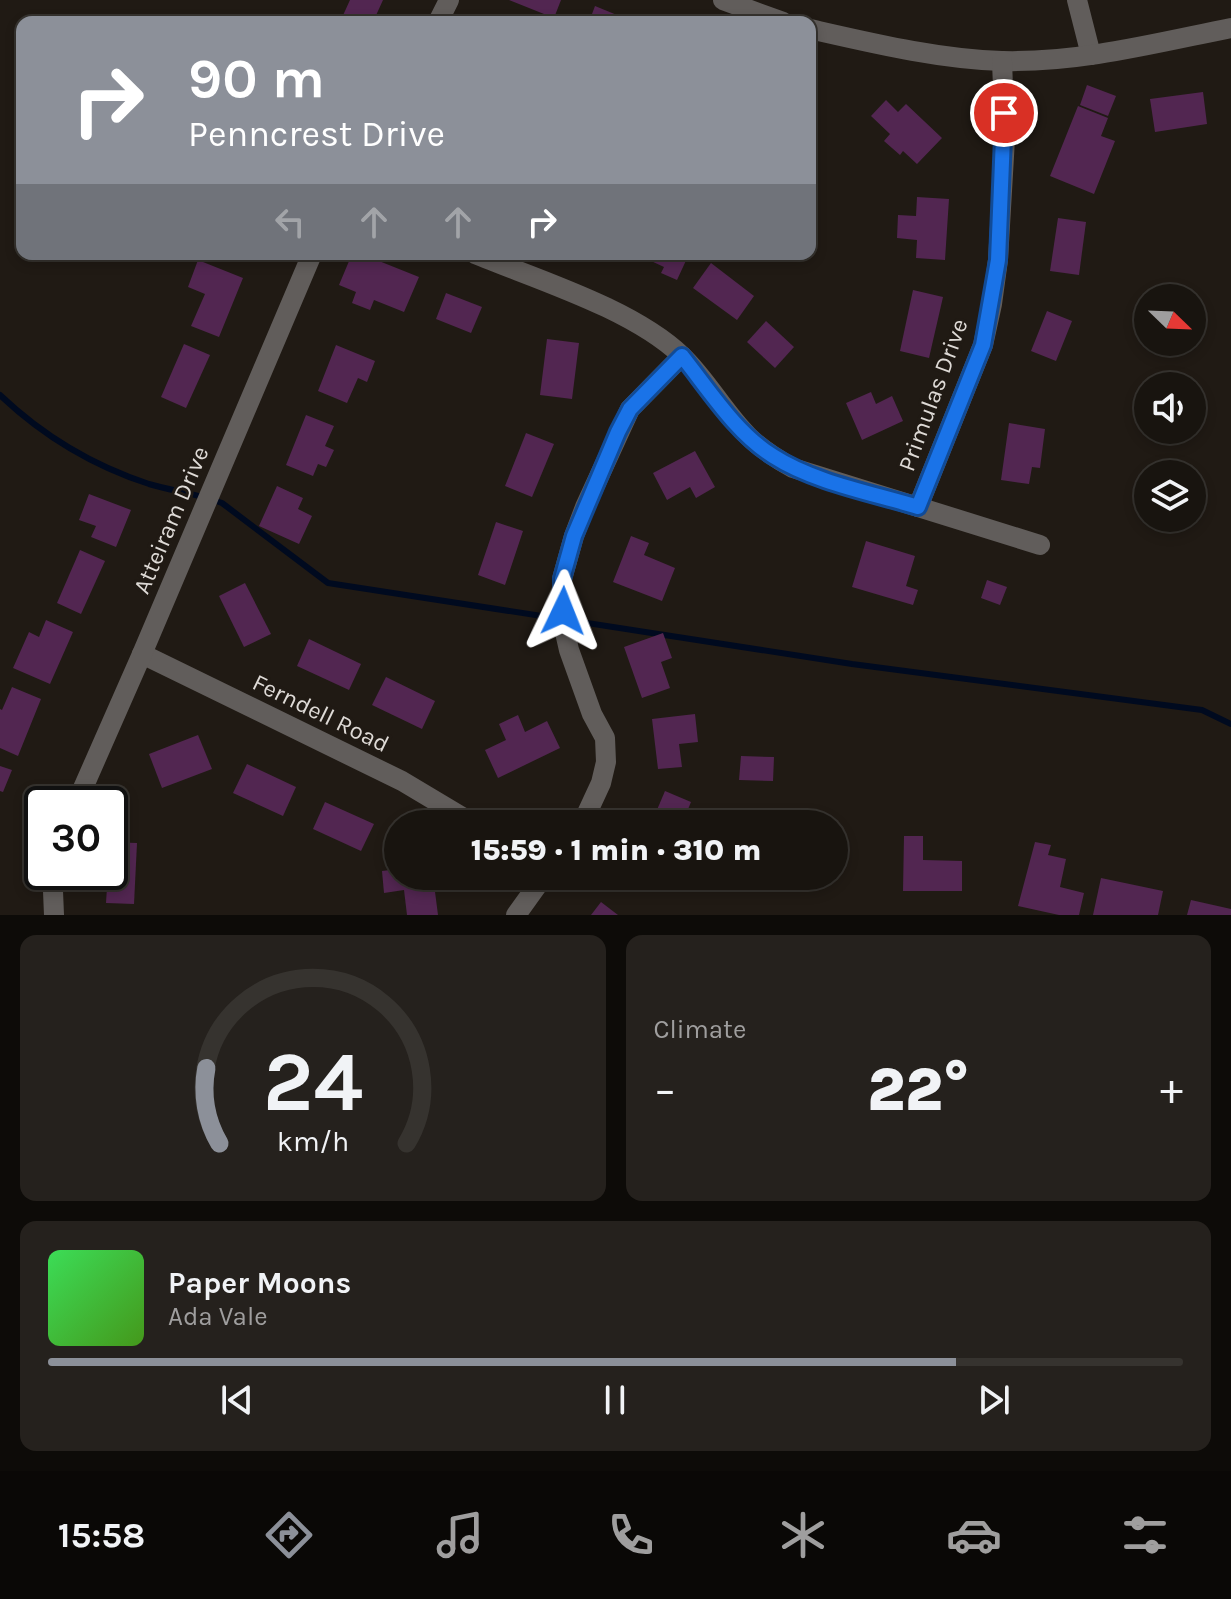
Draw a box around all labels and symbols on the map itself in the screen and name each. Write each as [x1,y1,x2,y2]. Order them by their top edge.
pin [970,79,1038,147]
north arrow [1134,284,1206,356]
street label: Primulas Drive [892,315,974,475]
street label: Atteiram Drive [127,442,215,598]
position arrow [521,569,605,653]
street label: Ferndell Road [248,668,394,758]
speed limit sign: 30 [24,786,128,890]

